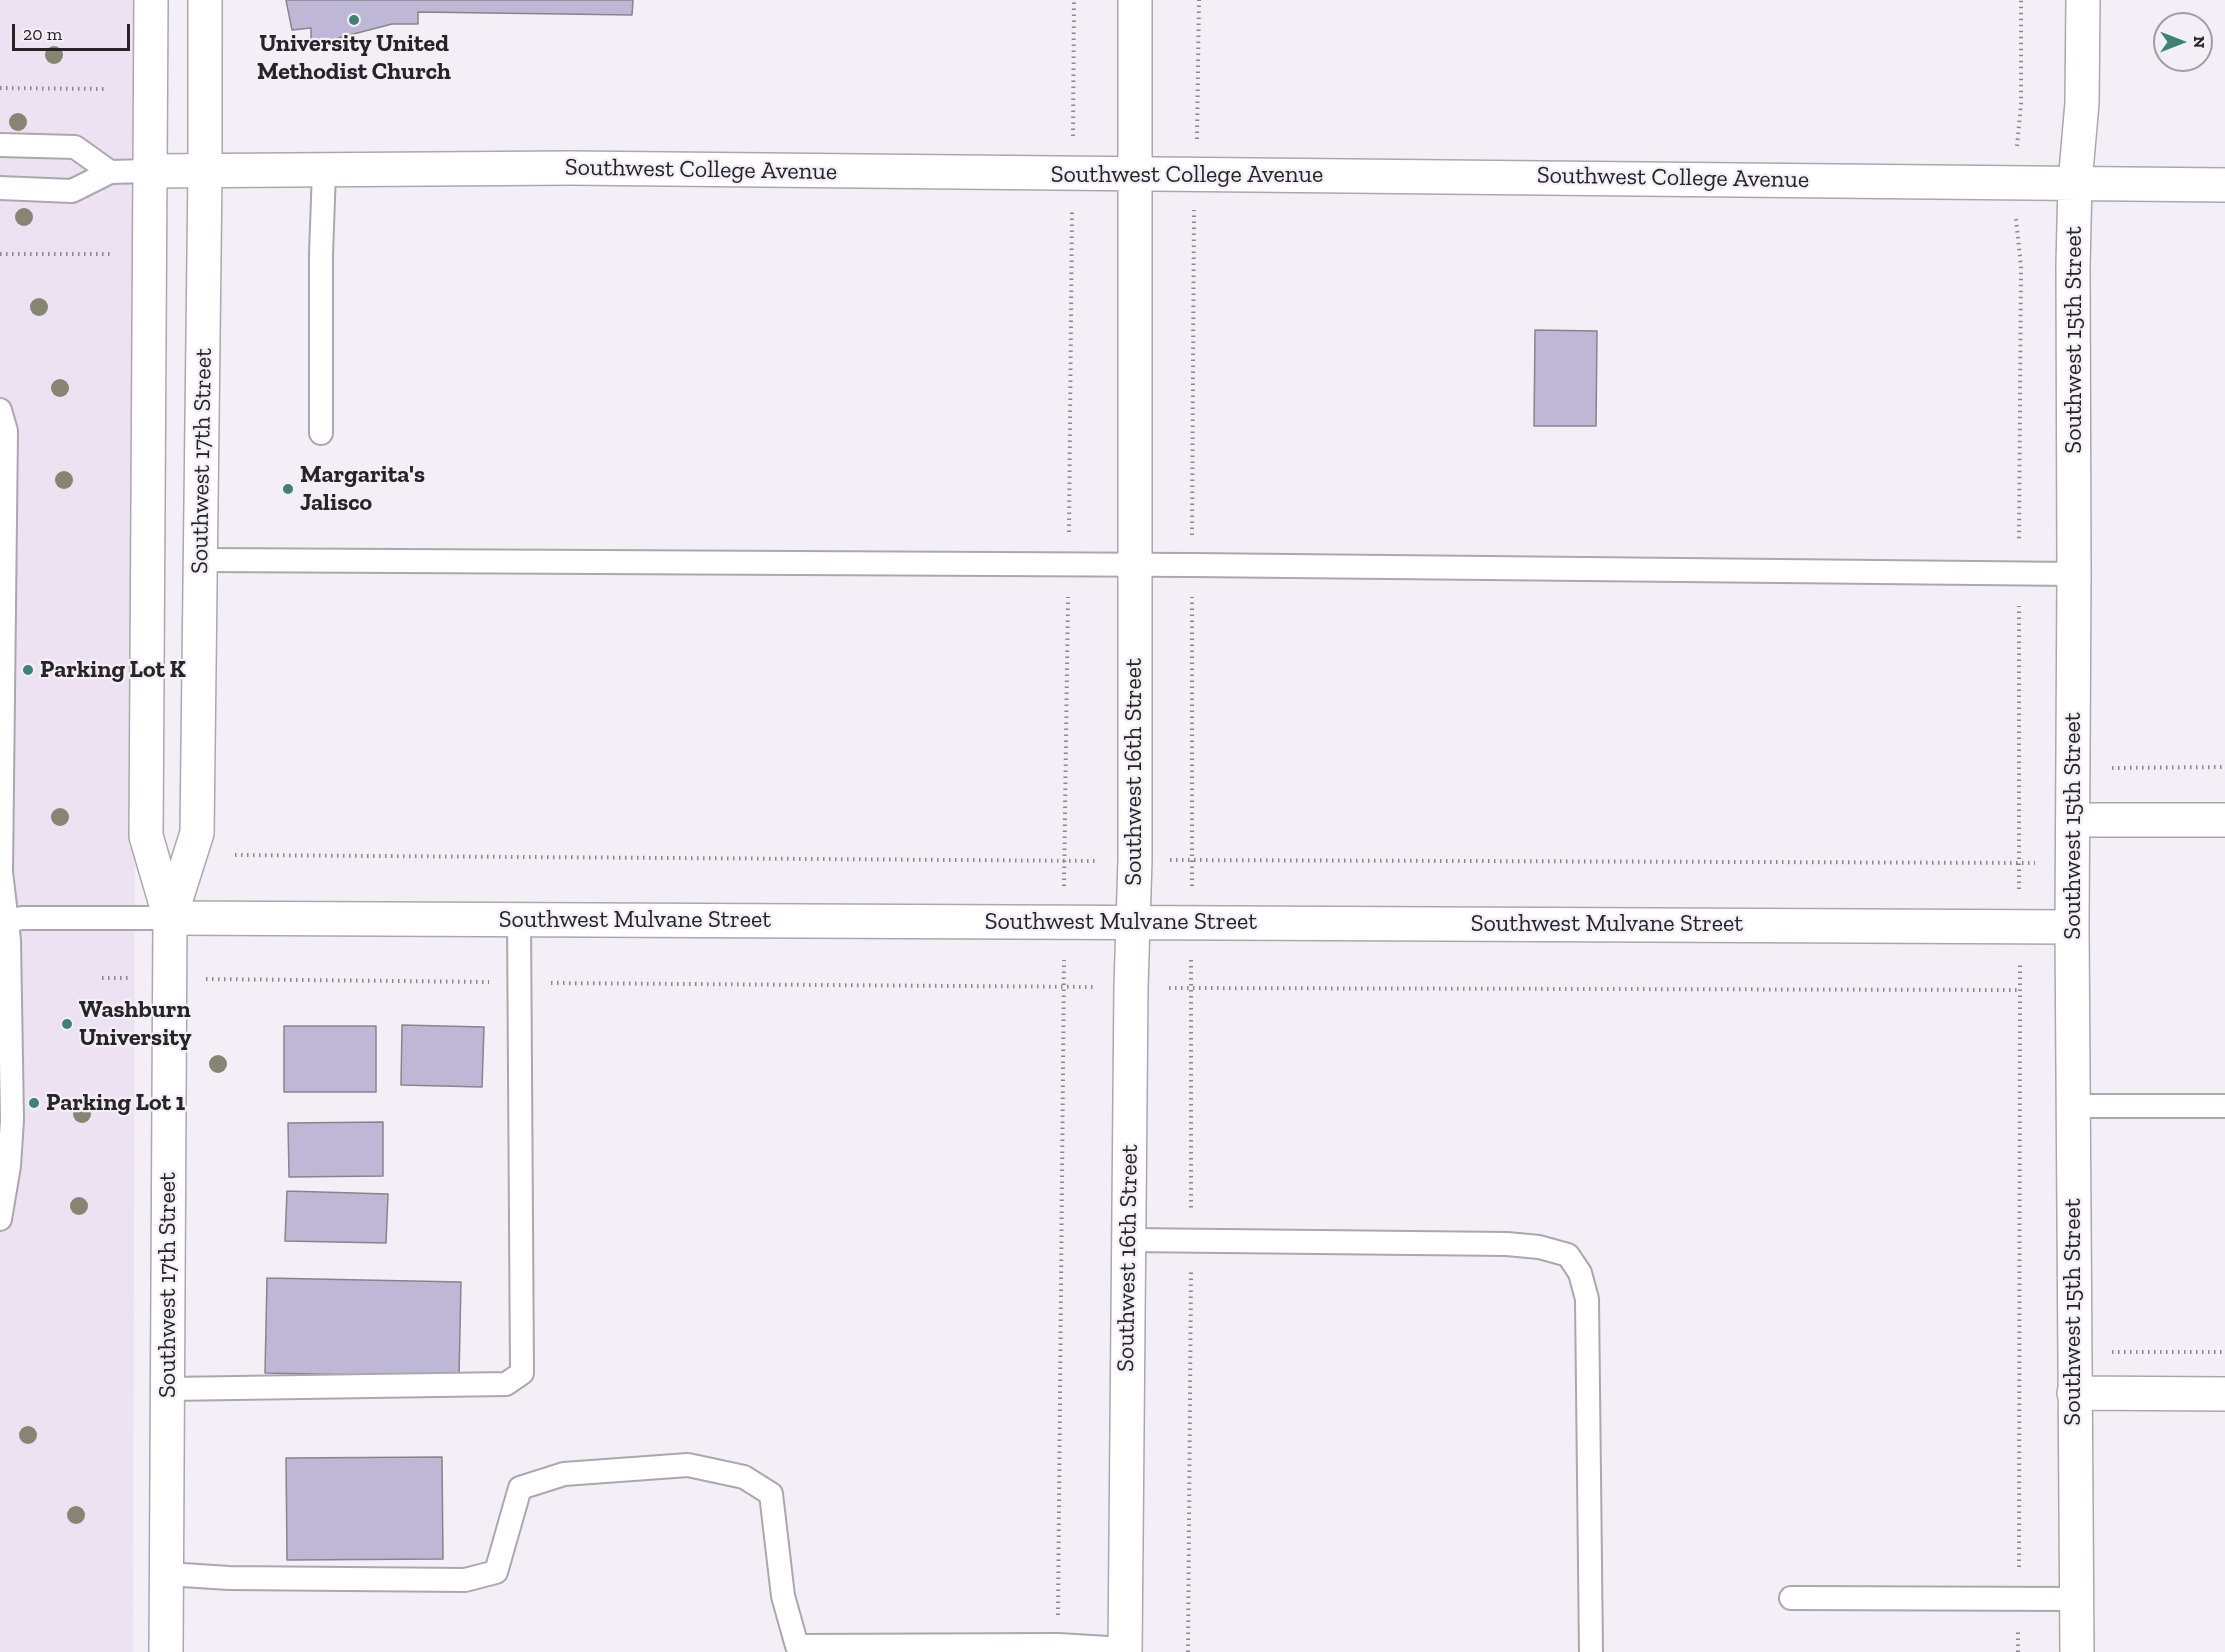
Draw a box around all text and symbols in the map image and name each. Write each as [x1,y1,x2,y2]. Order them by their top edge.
scale bar [15,12,134,50]
north arrow [2153,12,2213,72]
marker: University United Methodist Church [347,13,361,27]
text: 20 m [23,23,62,45]
place label: University United Methodist Church [257,30,451,86]
text: N [2190,36,2209,48]
street label: Southwest College Avenue [565,153,837,187]
street label: Southwest College Avenue [1051,161,1323,189]
street label: Southwest College Avenue [1537,161,1809,195]
street label: Southwest 15th Street [2060,226,2088,454]
street label: Southwest 17th Street [186,348,218,574]
place label: Margarita's Jalisco [300,461,425,517]
marker: Margarita's Jalisco [281,482,295,496]
place label: Parking Lot K [40,656,186,684]
street label: Southwest 16th Street [1120,658,1148,886]
marker: Parking Lot K [21,663,35,677]
street label: Southwest 15th Street [2059,712,2087,940]
street label: Southwest Mulvane Street [499,906,771,934]
street label: Southwest Mulvane Street [985,908,1257,936]
street label: Southwest Mulvane Street [1471,910,1743,938]
place label: Washburn University [79,996,191,1052]
marker: Washburn University [60,1017,74,1031]
place label: Parking Lot 1 [46,1089,185,1117]
marker: Parking Lot 1 [27,1096,41,1110]
street label: Southwest 16th Street [1112,1144,1144,1372]
street label: Southwest 17th Street [154,1172,182,1398]
street label: Southwest 15th Street [2059,1198,2087,1426]

